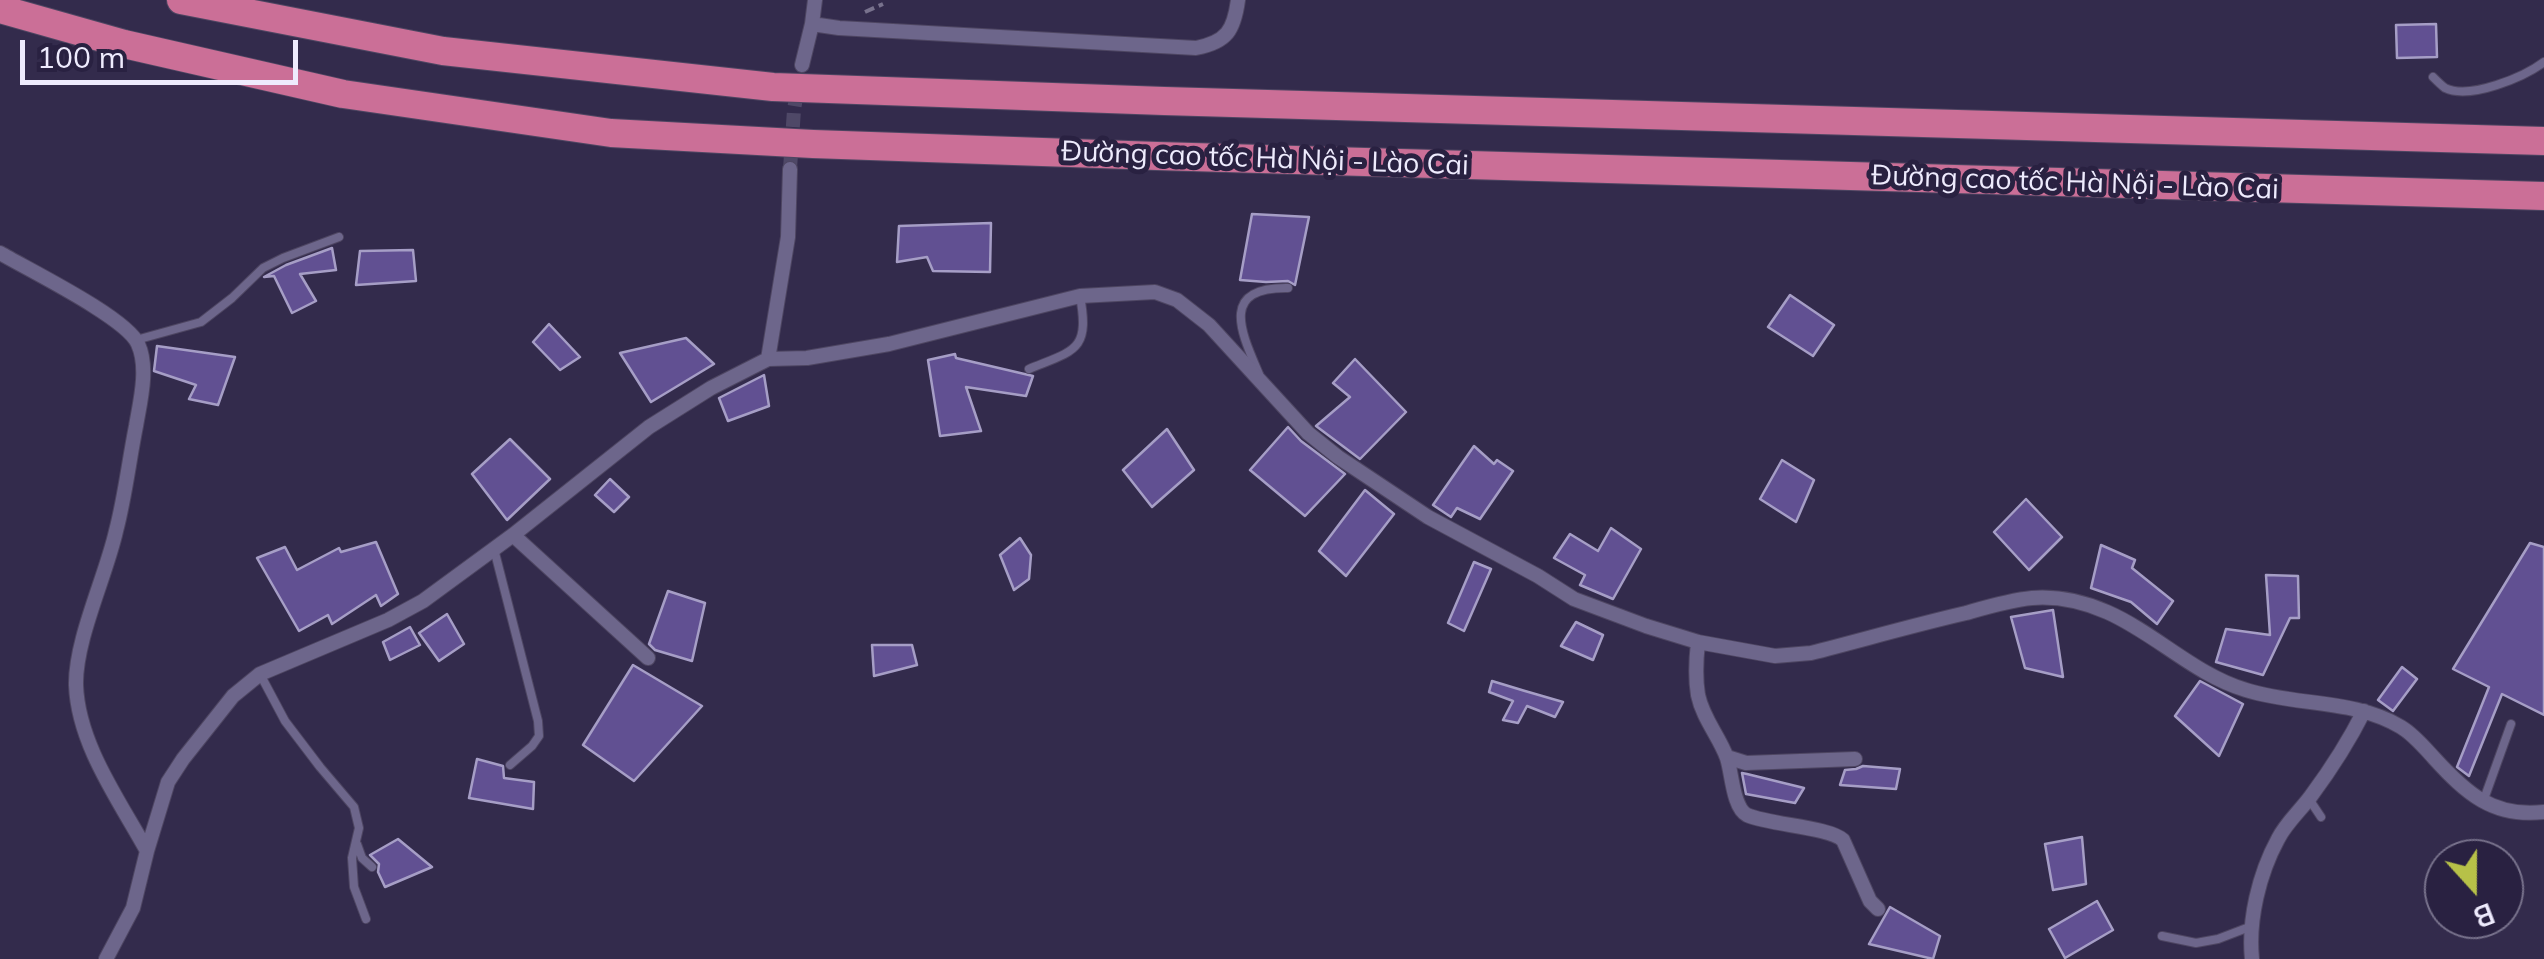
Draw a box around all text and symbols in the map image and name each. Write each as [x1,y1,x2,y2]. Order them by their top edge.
scale bar [25,20,302,82]
text: 100 m [37,38,125,76]
street label: Đường cao tốc Hà Nội - Lào Cai [1061,135,1469,183]
street label: Đường cao tốc Hà Nội - Lào Cai [1871,159,2279,207]
north arrow [2424,839,2524,939]
text: B [2469,896,2500,935]

